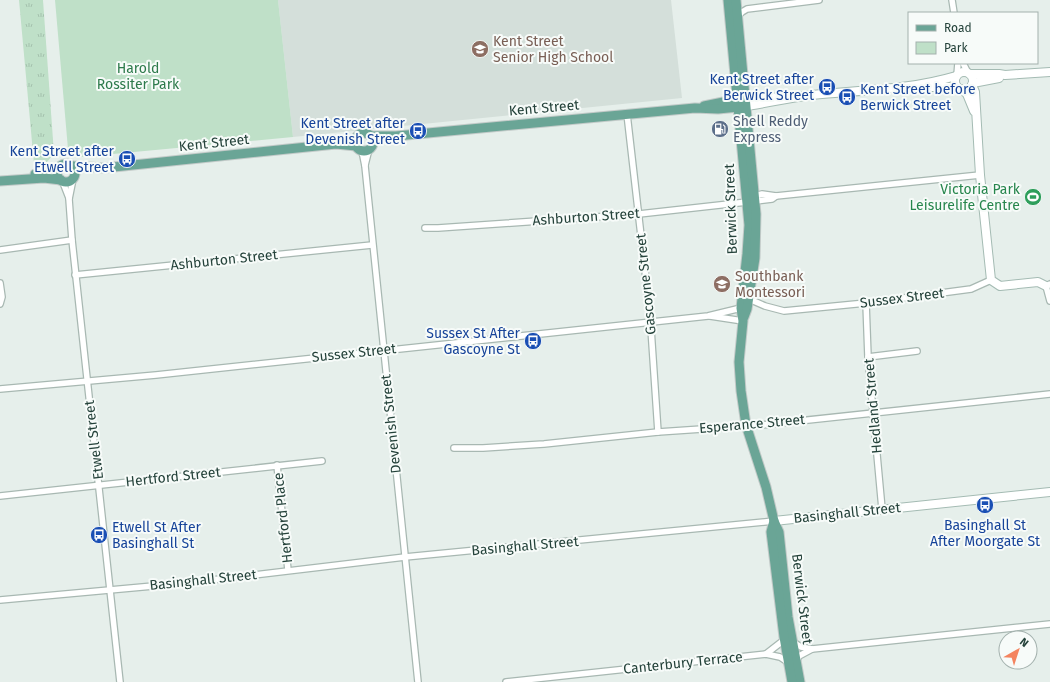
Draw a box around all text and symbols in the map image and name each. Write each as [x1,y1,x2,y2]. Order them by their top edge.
legend [908,12,1038,64]
text: Road [944,21,972,35]
place label: Kent Street Senior High School [493,33,613,66]
school or university icon: Kent Street Senior High School [470,39,490,59]
text: Park [944,41,968,55]
park label: Harold Rossiter Park [97,60,180,93]
place label: Kent Street after Berwick Street [709,71,815,104]
bus stop icon: Kent Street after Berwick Street [817,77,837,97]
place label: Kent Street before Berwick Street [860,81,976,114]
bus stop icon: Kent Street before Berwick Street [837,87,857,107]
street label: Kent Street [508,96,581,120]
place label: Shell Reddy Express [733,113,808,146]
place label: Kent Street after Devenish Street [300,115,406,148]
fuel station icon: Shell Reddy Express [710,119,730,139]
bus stop icon: Kent Street after Devenish Street [408,121,428,141]
street label: Kent Street [178,131,251,155]
place label: Kent Street after Etwell Street [9,143,115,176]
bus stop icon: Kent Street after Etwell Street [117,149,137,169]
street label: Berwick Street [721,162,741,255]
place label: Victoria Park Leisurelife Centre [909,181,1021,214]
sports icon: Victoria Park Leisurelife Centre [1023,187,1043,207]
street label: Ashburton Street [532,205,641,229]
street label: Gascoyne Street [632,232,660,336]
street label: Ashburton Street [170,246,279,274]
place label: Southbank Montessori [735,268,805,301]
school or university icon: Southbank Montessori [712,274,732,294]
street label: Sussex Street [859,284,946,312]
place label: Sussex St After Gascoyne St [426,325,521,358]
bus stop icon: Sussex St After Gascoyne St [523,331,543,351]
street label: Sussex Street [311,340,398,366]
street label: Hedland Street [860,357,886,454]
street label: Devenish Street [377,373,405,474]
street label: Etwell Street [81,398,107,481]
street label: Esperance Street [698,411,807,437]
street label: Hertford Street [125,463,222,490]
street label: Hertford Place [270,472,296,564]
bus stop icon: Basinghall St After Moorgate St [975,495,995,515]
street label: Basinghall Street [793,499,902,527]
place label: Basinghall St After Moorgate St [930,517,1041,550]
place label: Etwell St After Basinghall St [112,519,202,552]
bus stop icon: Etwell St After Basinghall St [89,525,109,545]
street label: Basinghall Street [471,533,580,559]
street label: Berwick Street [788,553,816,646]
street label: Basinghall Street [149,566,258,594]
north arrow [998,630,1038,670]
text: N [1017,635,1031,650]
street label: Canterbury Terrace [622,648,744,678]

